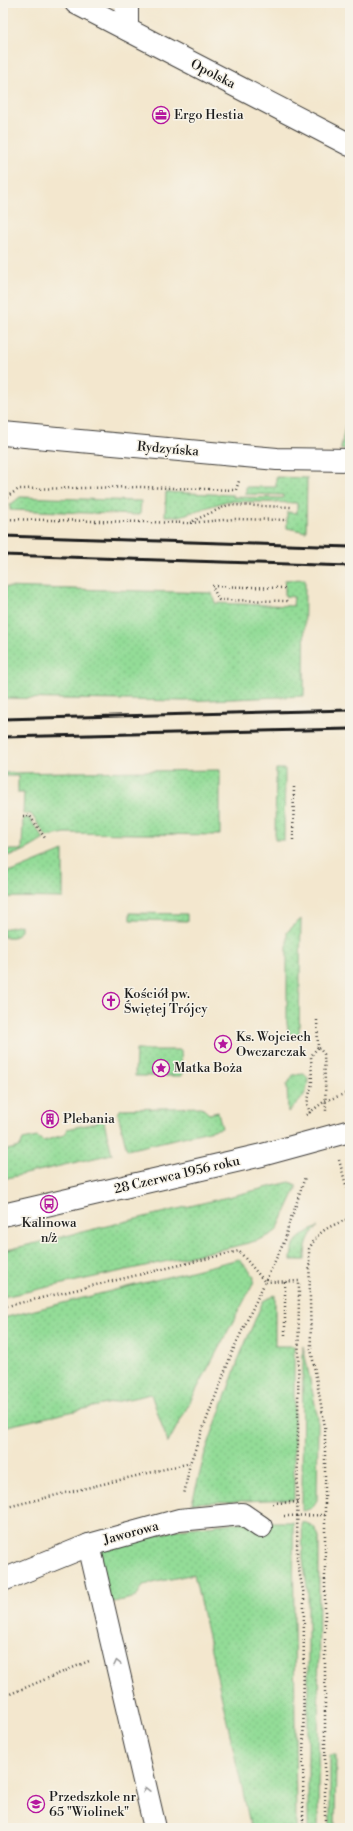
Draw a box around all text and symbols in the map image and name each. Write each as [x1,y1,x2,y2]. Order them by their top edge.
street label: Opolska [188,56,239,92]
office icon: Ergo Hestia [151,105,171,125]
place label: Ergo Hestia [174,107,244,123]
street label: Rydzyńska [136,438,200,460]
place label: Kościół pw. Świętej Trójcy [124,986,208,1017]
church icon: Kościół pw. Świętej Trójcy [101,991,121,1011]
place label: Ks. Wojciech Owczarczak [236,1029,311,1060]
place icon: Ks. Wojciech Owczarczak [213,1034,233,1054]
place icon: Matka Boża [151,1058,171,1078]
place label: Matka Boża [174,1060,243,1076]
building icon: Plebania [40,1109,60,1129]
place label: Plebania [63,1111,115,1127]
street label: 28 Czerwca 1956 roku [113,1153,242,1197]
bus stop icon: Kalinowa n/ż [39,1194,59,1214]
place label: Kalinowa n/ż [21,1215,77,1246]
street label: Jaworowa [101,1518,161,1548]
one-way arrow [113,1660,121,1667]
one-way arrow [142,1787,151,1794]
place label: Przedszkole nr 65 "Wiolinek" [49,1789,136,1820]
school or university icon: Przedszkole nr 65 "Wiolinek" [26,1794,46,1814]

